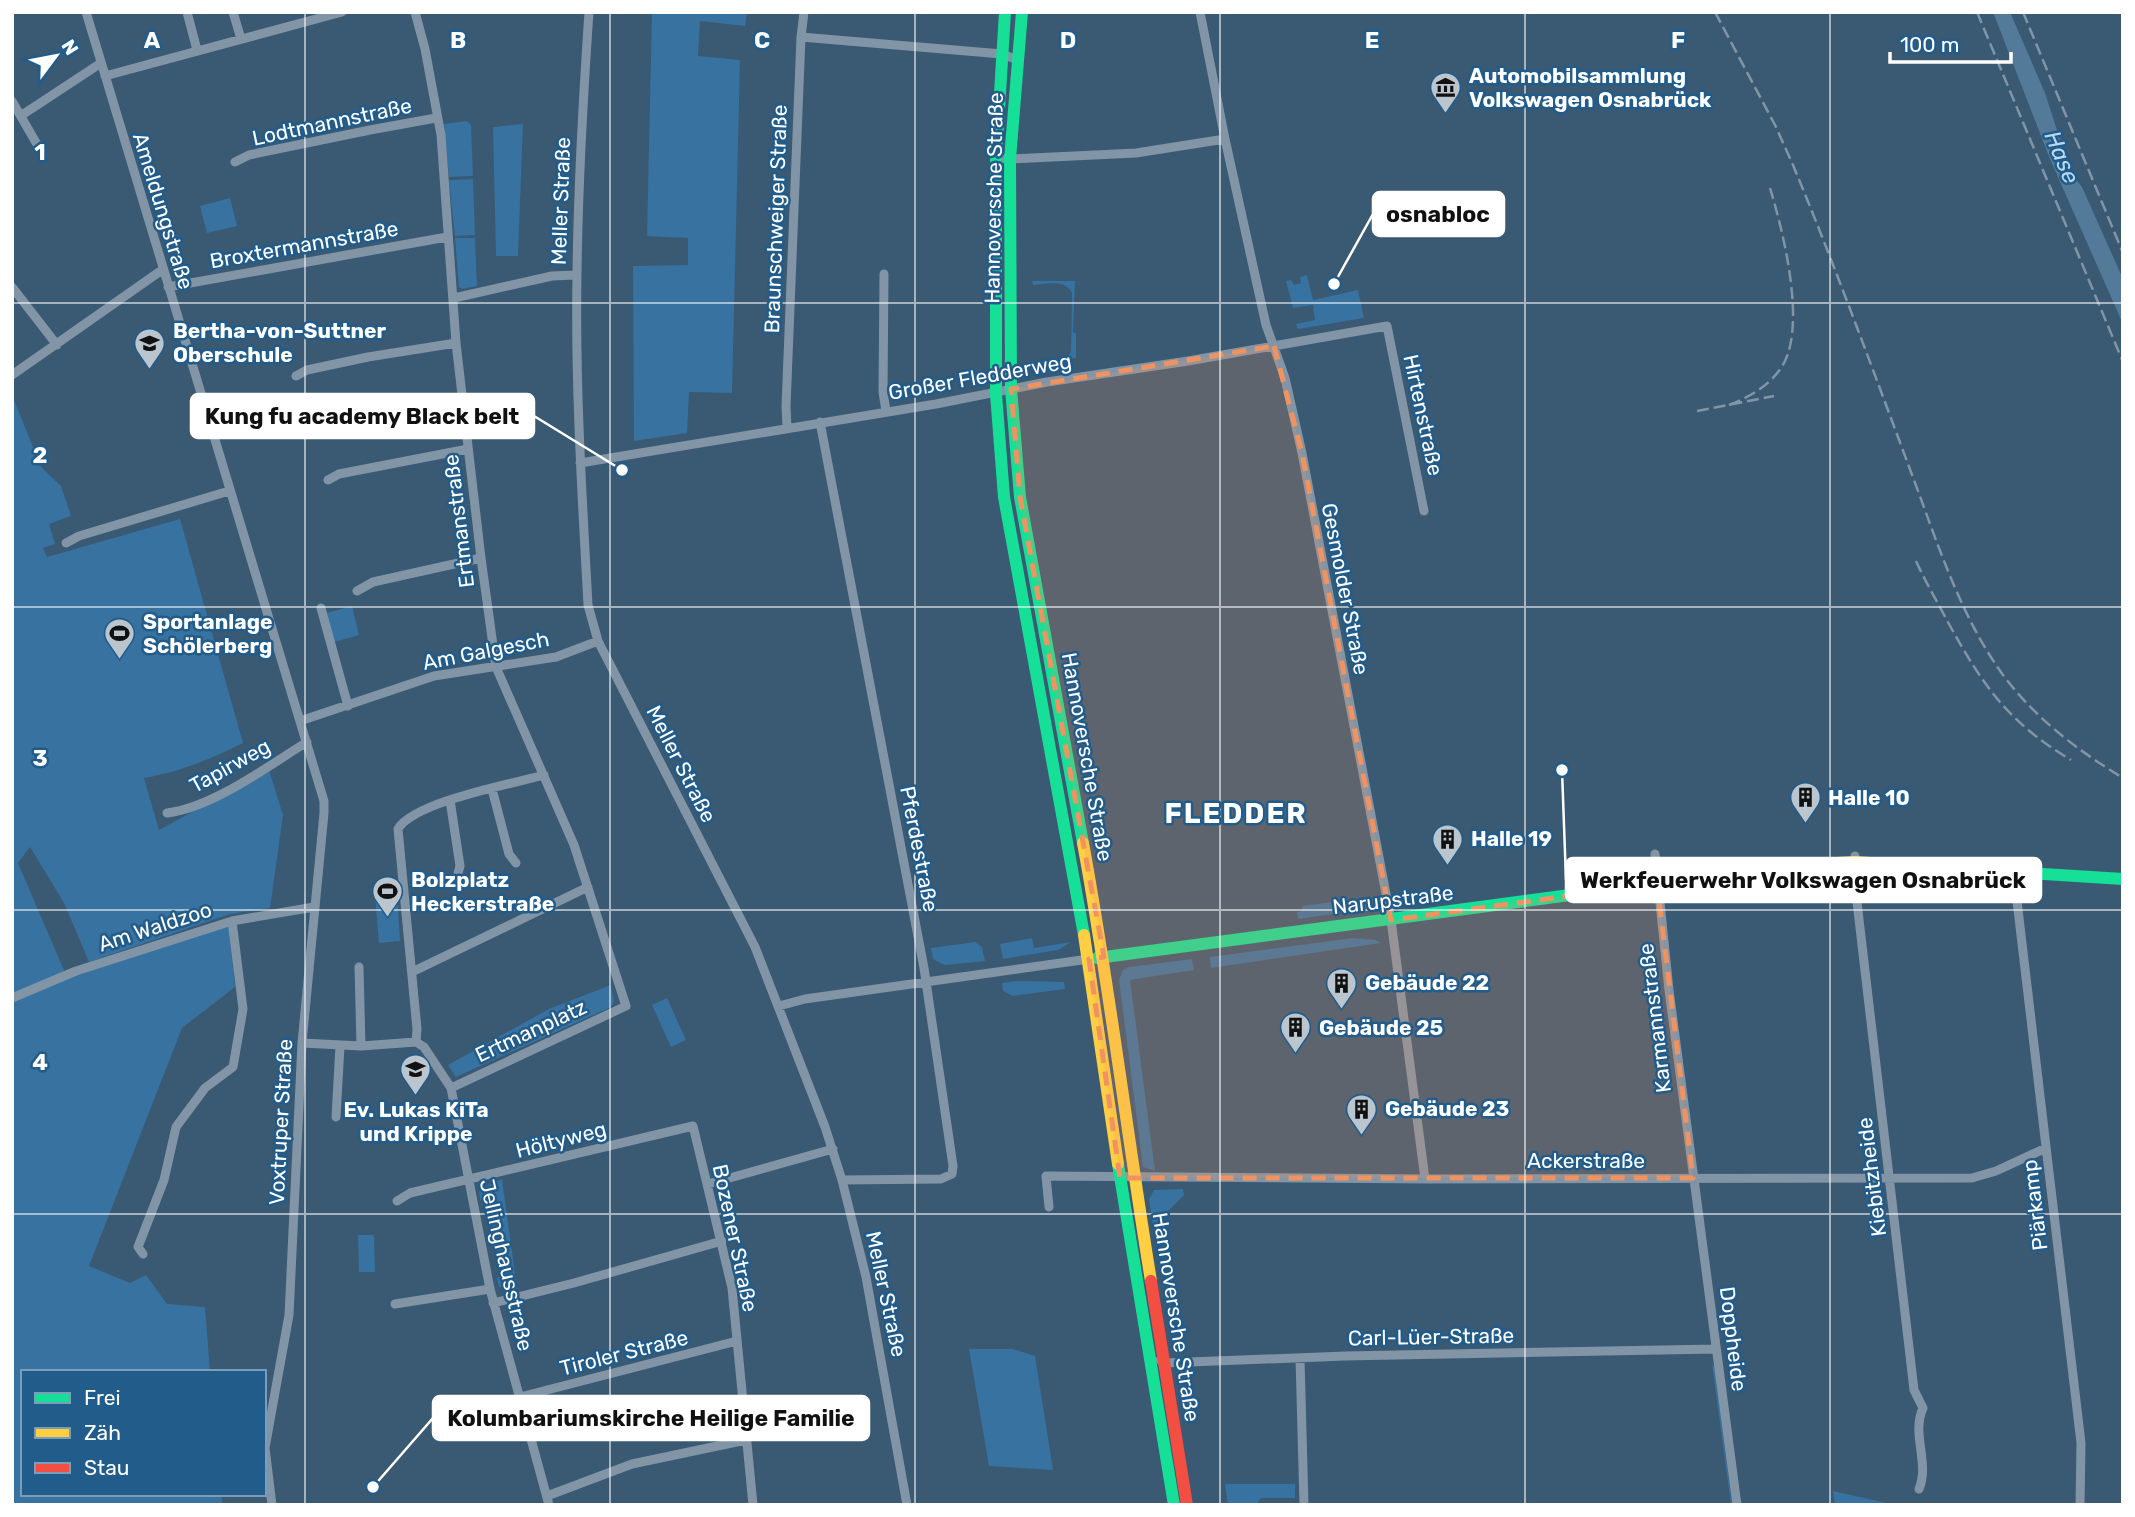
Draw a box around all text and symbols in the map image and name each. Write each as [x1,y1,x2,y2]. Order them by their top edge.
north arrow [21,21,91,91]
scale bar [1890,21,2011,65]
text: A [144,26,161,54]
text: B [450,26,466,54]
text: C [754,26,770,54]
text: D [1060,26,1076,54]
text: E [1365,26,1379,54]
text: F [1671,26,1685,54]
text: 100 m [1900,32,1959,57]
text: N [57,35,83,59]
place label: Automobilsammlung Volkswagen Osnabrück [1469,63,1712,112]
museum icon: Automobilsammlung Volkswagen Osnabrück [1429,71,1463,115]
street label: Lodtmannstraße [250,92,414,151]
street label: Hannoversche Straße [979,92,1008,304]
street label: Braunschweiger Straße [759,104,792,334]
water label: Hase [2038,126,2086,188]
street label: Ameldungstraße [128,130,199,292]
street label: Meller Straße [546,137,575,265]
text: 1 [34,138,46,166]
callout: osnabloc [1373,192,1504,236]
text: osnabloc [1386,200,1490,228]
street label: Broxtermannstraße [208,216,400,273]
place label: Bertha-von-Suttner Oberschule [173,318,387,367]
school or university icon: Bertha-von-Suttner Oberschule [133,326,167,370]
street label: Großer Fledderweg [886,348,1073,405]
street label: Hirtenstraße [1398,352,1449,478]
callout: Kung fu academy Black belt [191,394,534,438]
text: Kung fu academy Black belt [205,402,519,430]
text: 2 [33,441,47,469]
street label: Ertmanstraße [438,453,479,589]
street label: Gesmolder Straße [1317,501,1374,677]
place label: Sportanlage Schölerberg [143,609,272,658]
sports icon: Sportanlage Schölerberg [103,617,137,661]
street label: Am Galgesch [421,626,551,675]
street label: Hannoversche Straße [1057,651,1118,863]
street label: Meller Straße [641,701,722,826]
street label: Tapirweg [185,733,274,798]
text: 3 [32,744,48,772]
building icon: Halle 10 [1788,781,1822,825]
street label: Pferdestraße [895,784,944,914]
place label: Halle 10 [1828,785,1910,810]
district label: FLEDDER [1164,797,1308,830]
building icon: Halle 19 [1431,822,1465,866]
place label: Halle 19 [1471,826,1552,851]
callout: Werkfeuerwehr Volkswagen Osnabrück [1566,858,2041,902]
text: Werkfeuerwehr Volkswagen Osnabrück [1580,866,2027,894]
place label: Bolzplatz Heckerstraße [411,867,554,916]
sports icon: Bolzplatz Heckerstraße [371,875,405,919]
street label: Narupstraße [1331,880,1455,919]
street label: Am Waldzoo [95,896,215,957]
street label: Karmannstraße [1633,942,1676,1094]
building icon: Gebäude 22 [1325,966,1359,1010]
place label: Gebäude 22 [1365,970,1489,995]
street label: Ertmanplatz [471,994,590,1067]
building icon: Gebäude 25 [1279,1011,1313,1055]
place label: Gebäude 25 [1319,1015,1443,1040]
street label: Voxtruper Straße [264,1038,297,1206]
text: 4 [32,1048,48,1076]
school or university icon: Ev. Lukas KiTa und Krippe [399,1053,433,1097]
building icon: Gebäude 23 [1345,1092,1379,1136]
place label: Gebäude 23 [1385,1096,1509,1121]
place label: Ev. Lukas KiTa und Krippe [343,1097,489,1146]
street label: Höltyweg [513,1116,609,1163]
street label: Kiebitzheide [1852,1116,1891,1238]
street label: Ackerstraße [1527,1148,1645,1173]
street label: Piärkamp [2017,1158,2052,1252]
street label: Bozener Straße [708,1162,763,1314]
street label: Jellinghausstraße [475,1176,538,1353]
street label: Hannoversche Straße [1148,1211,1205,1423]
street label: Meller Straße [861,1229,912,1359]
street label: Doppheide [1715,1285,1752,1393]
street label: Carl-Lüer-Straße [1348,1323,1514,1350]
street label: Tiroler Straße [557,1325,691,1381]
legend [21,1370,266,1496]
text: Frei [84,1385,121,1410]
callout: Kolumbariumskirche Heilige Familie [433,1396,869,1440]
text: Kolumbariumskirche Heilige Familie [447,1404,855,1432]
text: Zäh [84,1420,121,1445]
text: Stau [84,1455,130,1480]

